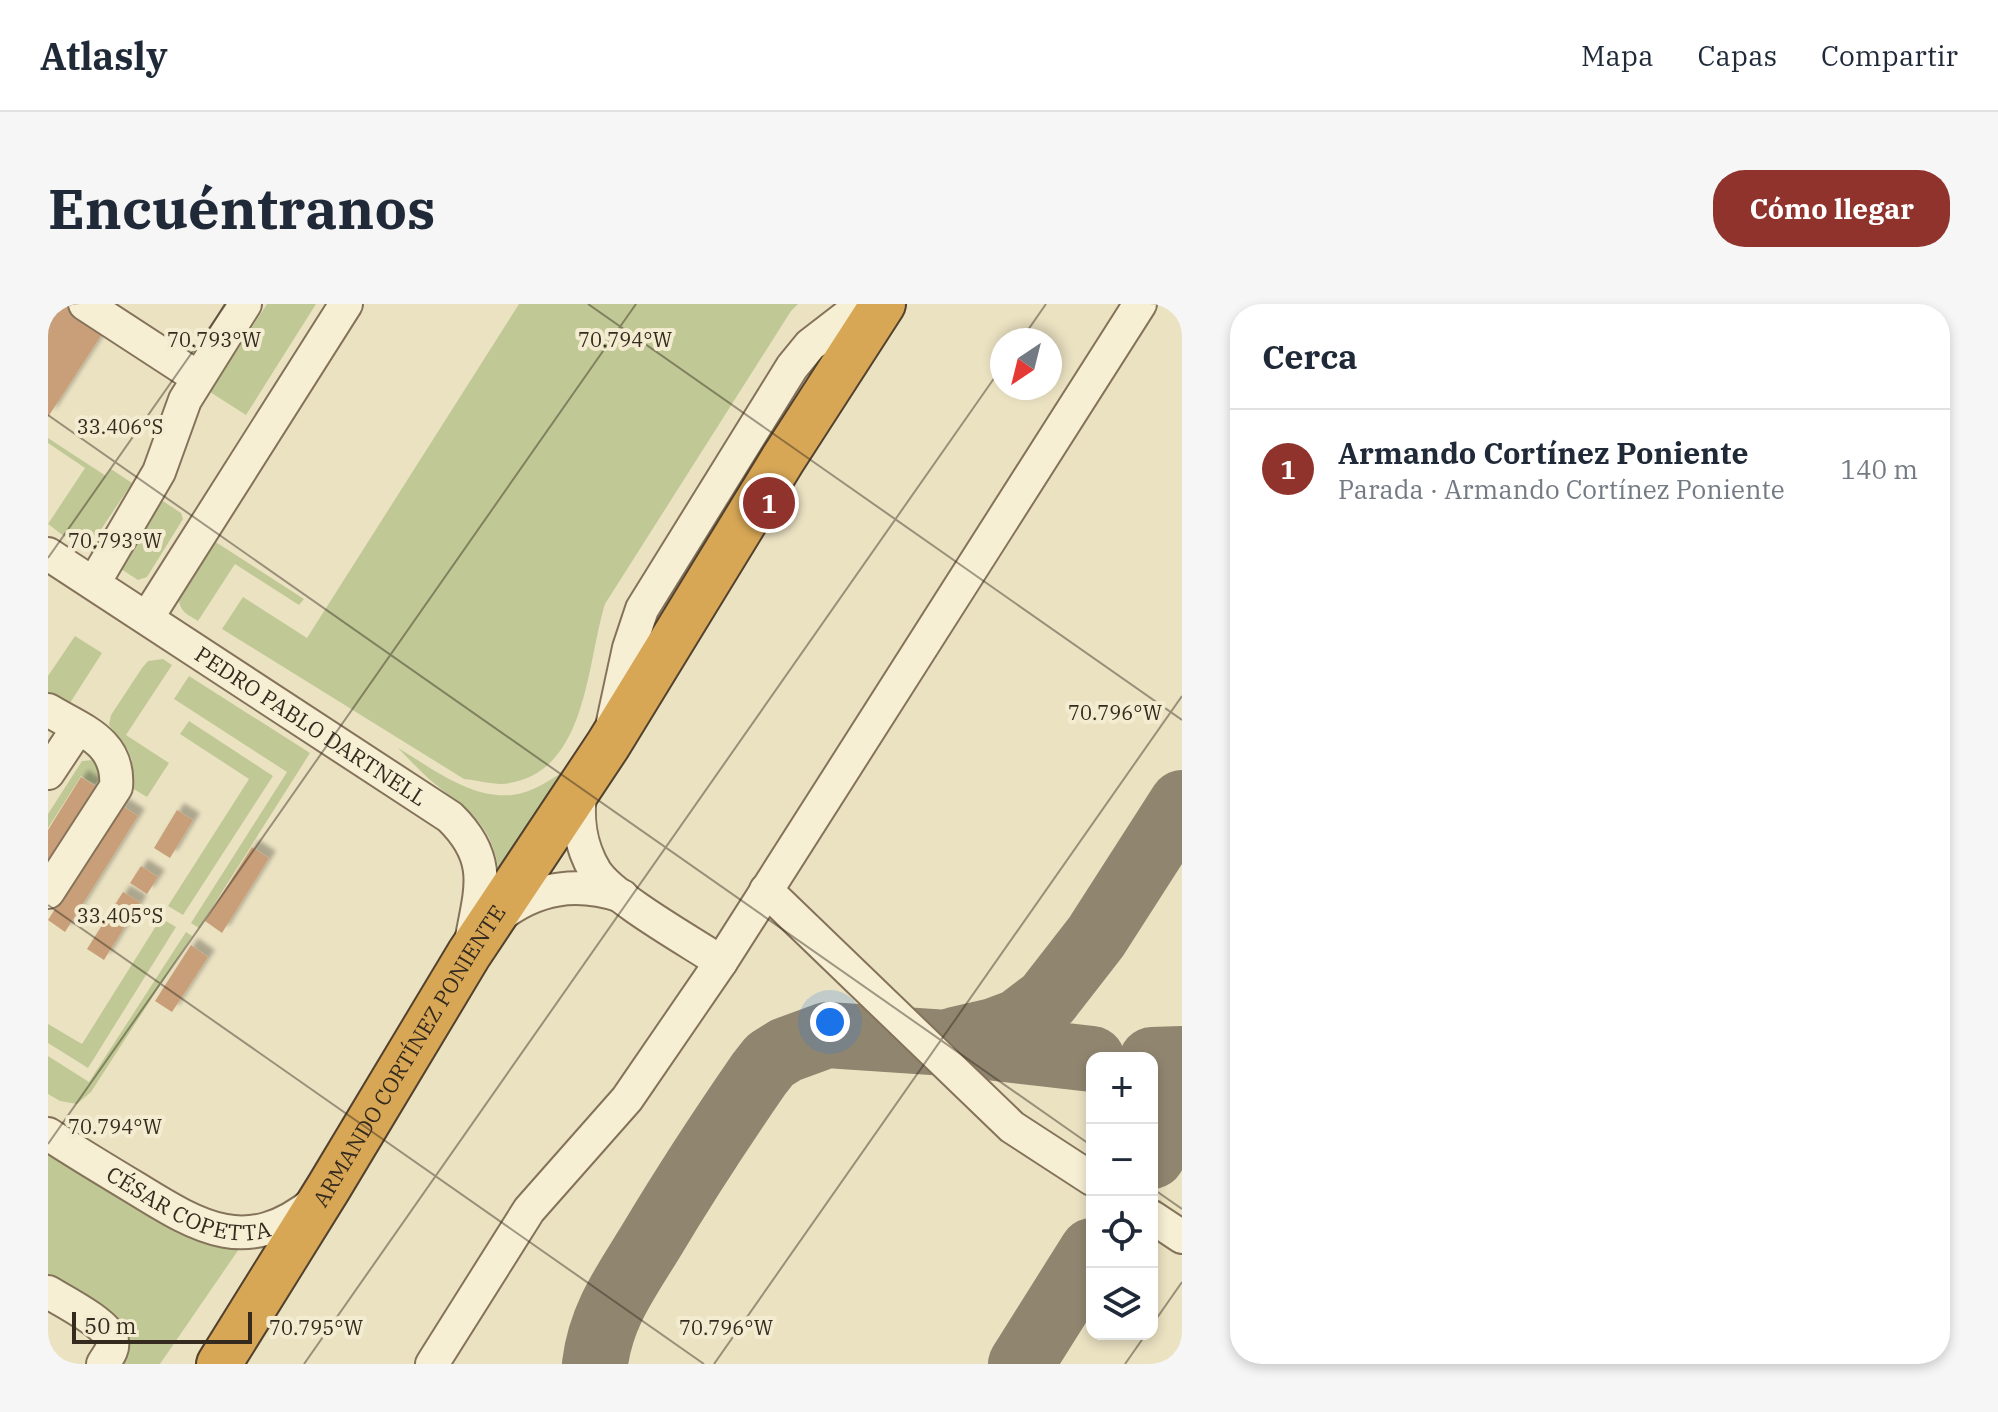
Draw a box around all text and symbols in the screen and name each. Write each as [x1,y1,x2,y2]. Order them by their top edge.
text: Atlasly [40,31,168,80]
text: Mapa [1581,37,1654,74]
text: Capas [1698,37,1777,74]
text: Compartir [1821,37,1958,74]
button: Cómo llegar [1713,170,1950,247]
text: Encuéntranos [48,172,435,244]
text: 70.793°W [167,326,261,353]
text: 70.794°W [578,326,672,353]
north arrow [990,328,1062,400]
text: Cerca [1262,334,1358,378]
text: 33.406°S [77,413,163,440]
text: Armando Cortínez Poniente [1338,433,1748,472]
text: 1 [1280,452,1296,486]
text: 140 m [1840,452,1918,486]
text: Parada · Armando Cortínez Poniente [1338,472,1785,506]
pin: 1 [743,473,795,533]
text: 70.793°W [68,527,162,554]
street label: PEDRO PABLO DARTNELL [190,639,432,812]
text: 70.796°W [1068,699,1162,726]
street label: ARMANDO CORTÍNEZ PONIENTE [305,899,512,1212]
text: 33.405°S [77,902,163,929]
your location [810,1002,850,1042]
map controls [1086,1052,1158,1340]
button: + [1086,1052,1158,1124]
text: 70.794°W [68,1113,162,1140]
button: − [1086,1124,1158,1196]
street label: CÉSAR COPETTA [101,1159,274,1247]
button: locate [1086,1196,1158,1268]
button: layers [1086,1268,1158,1340]
scale bar [72,1308,252,1344]
text: 50 m [84,1311,136,1340]
text: 70.795°W [269,1314,363,1341]
text: 70.796°W [679,1314,773,1341]

